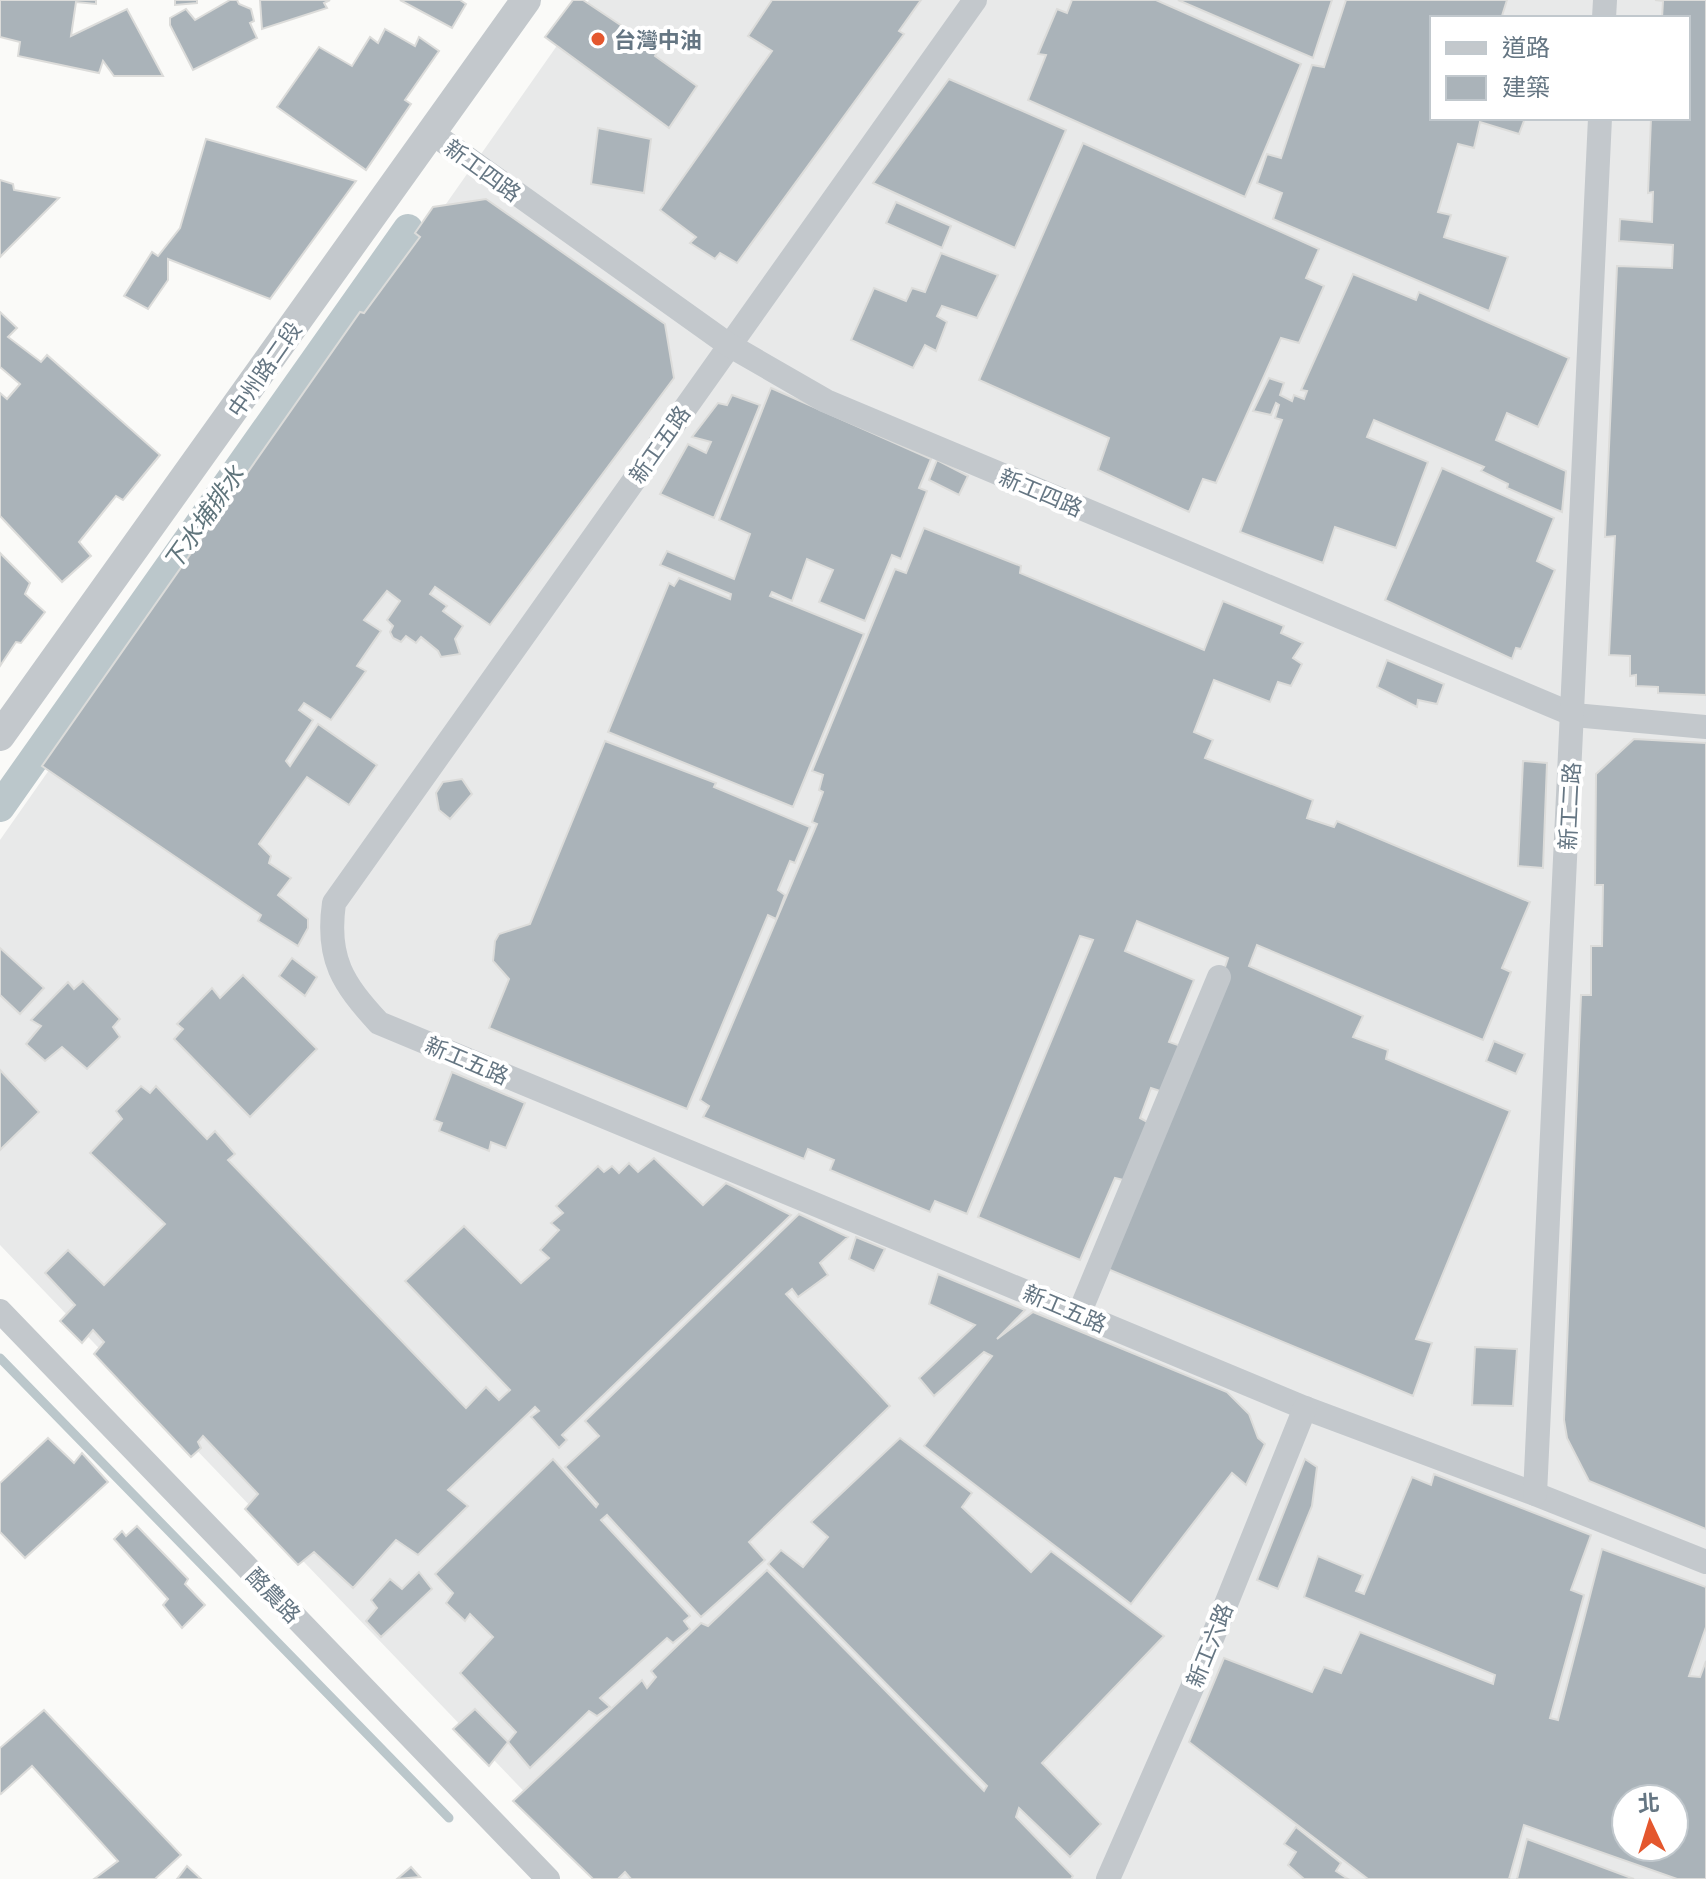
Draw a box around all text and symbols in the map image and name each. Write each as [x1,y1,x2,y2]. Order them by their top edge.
legend [1430,16,1690,120]
place label: 台灣中油 [614,27,702,52]
marker: 台灣中油 [589,30,607,48]
text: 道路 [1502,34,1550,61]
text: 建築 [1502,74,1550,101]
street label: 新工四路 [440,134,526,206]
street label: 中州路二段 [222,317,306,421]
street label: 新工五路 [624,401,694,487]
water label: 下水埔排水 [159,460,250,575]
street label: 新工四路 [996,463,1086,521]
street label: 新工二路 [1554,761,1584,851]
street label: 新工五路 [422,1031,512,1089]
street label: 新工五路 [1020,1279,1110,1337]
street label: 酪農路 [242,1563,306,1627]
street label: 新工六路 [1181,1600,1237,1690]
north arrow [1610,1783,1690,1863]
text: 北 [1637,1789,1660,1816]

